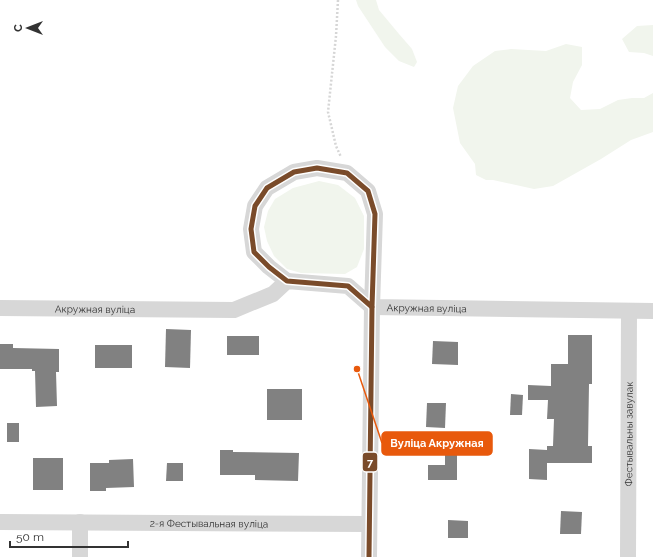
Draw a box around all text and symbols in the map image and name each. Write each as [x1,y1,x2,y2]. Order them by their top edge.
north arrow [8,8,48,48]
text: С [12,24,25,32]
street label: Акружная вуліца [386,302,467,314]
street label: Акружная вуліца [55,303,135,315]
street label: Фестывальны завулак [623,382,635,486]
callout: Вуліца Акружная [382,432,492,455]
text: Вуліца Акружная [390,437,484,450]
line badge: 7 [362,452,378,472]
text: 7 [367,456,374,469]
street label: 2-я Фестывальная вуліца [150,518,268,529]
scale bar [10,523,128,549]
text: 50 m [16,530,44,544]

